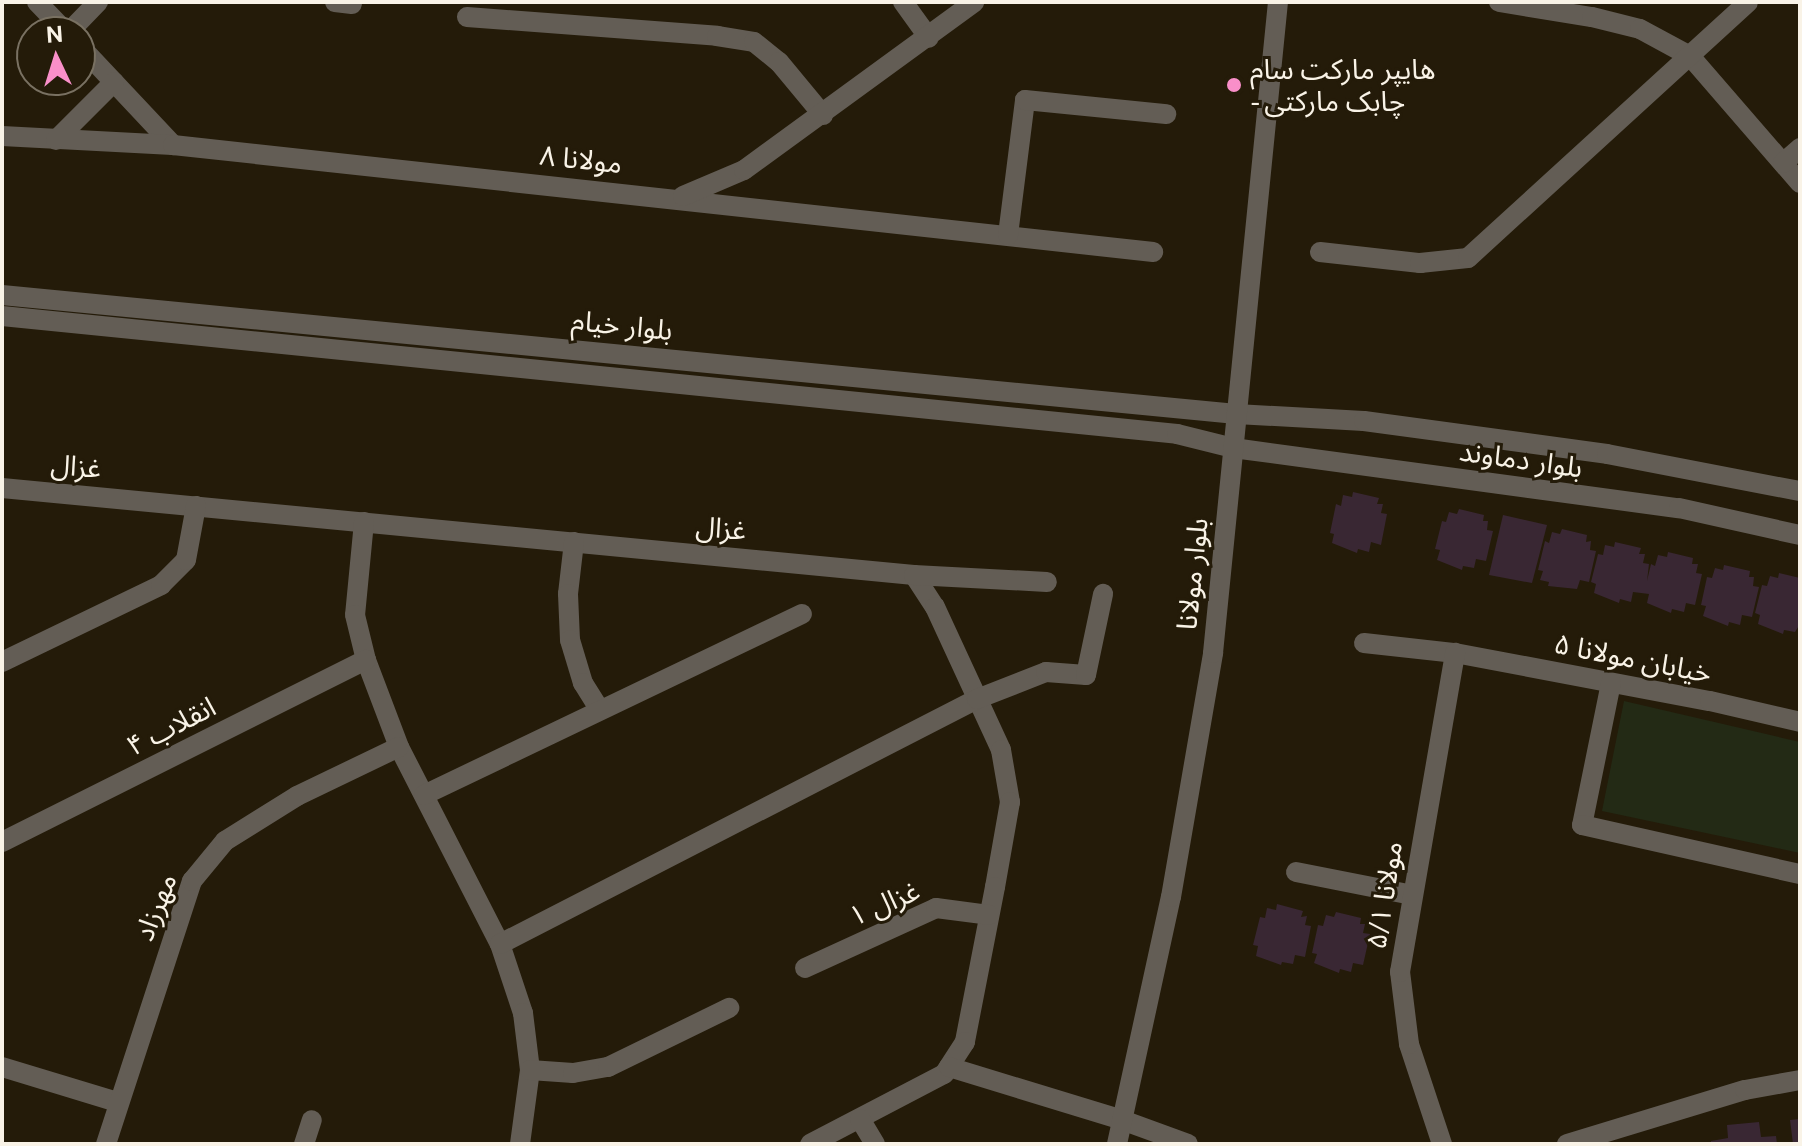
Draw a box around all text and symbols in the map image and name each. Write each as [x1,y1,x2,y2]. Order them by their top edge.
north arrow [16,16,96,96]
text: N [45,20,64,48]
place label: هایپر مارکت سام - چابک مارکتی [1250,52,1436,118]
marker: هایپر مارکت سام - چابک مارکتی [1225,76,1243,94]
street label: مولانا ۸ [538,138,624,180]
street label: بلوار خیام [570,303,674,347]
street label: بلوار دماوند [1457,434,1585,484]
street label: غزال [49,447,103,485]
street label: غزال [694,509,748,547]
street label: بلوار مولانا [1169,516,1215,632]
street label: خیابان مولانا ۵ [1552,626,1714,690]
street label: انقلاب ۴ [121,689,221,763]
street label: مولانا ۵/۱ [1359,839,1409,951]
street label: مهرزاد [126,868,184,946]
street label: غزال ۱ [844,873,924,933]

